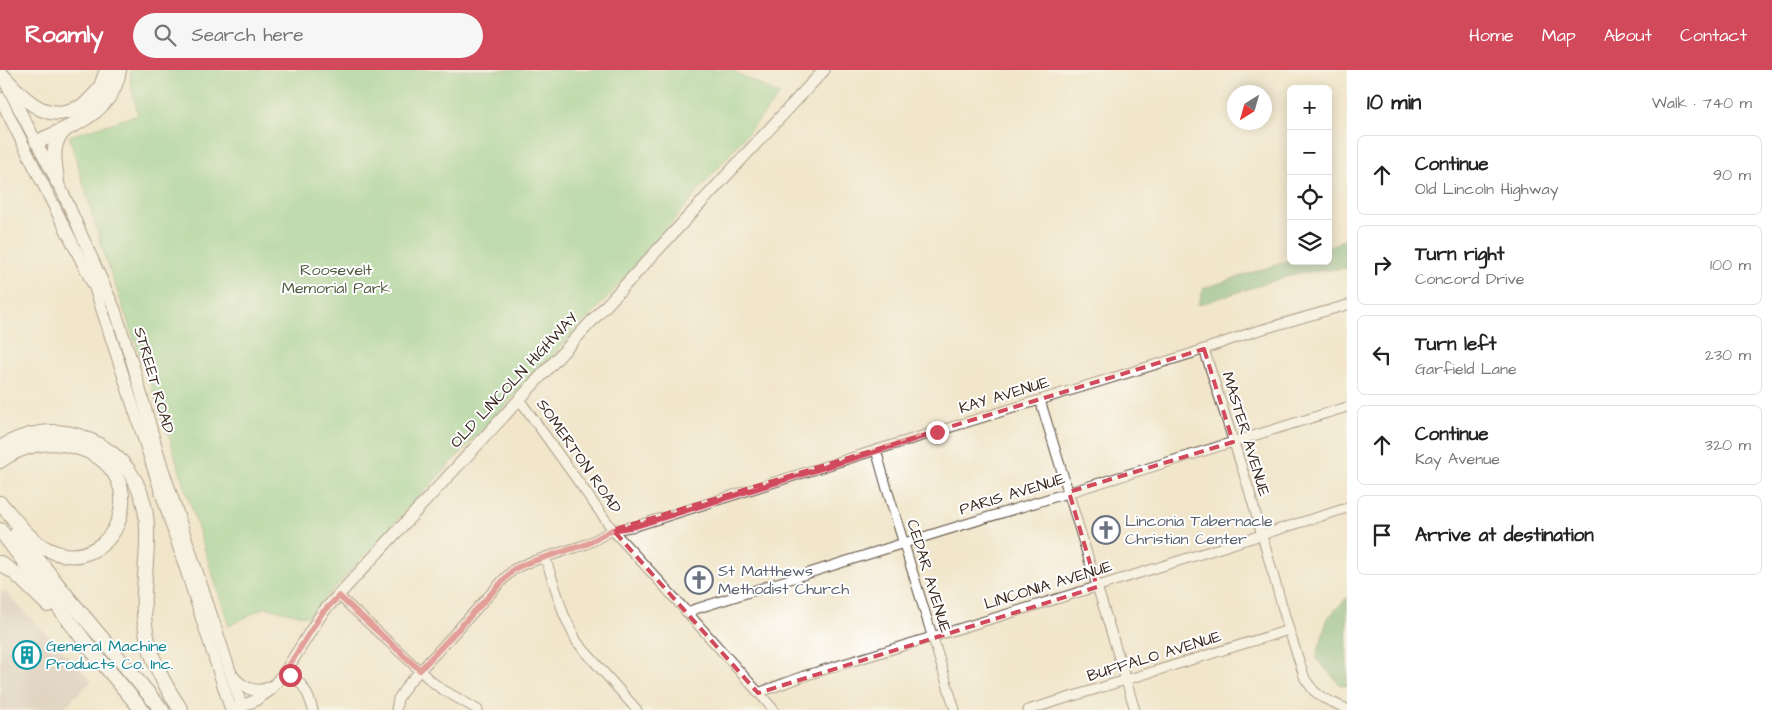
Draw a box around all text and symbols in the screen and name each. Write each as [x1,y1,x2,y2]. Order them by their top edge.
search box [133,13,483,58]
text: Roamly [25,18,103,52]
icon: search [151,21,179,49]
text: Search here [191,22,304,49]
text: Home [1469,23,1514,48]
text: Map [1542,23,1576,48]
text: About [1604,23,1652,48]
text: Contact [1680,23,1747,48]
north arrow [1227,85,1272,130]
map controls [1287,85,1332,265]
button: + [1287,85,1332,130]
text: 10 min [1367,88,1421,117]
text: Walk · 740 m [1652,92,1752,114]
button: − [1287,130,1332,175]
text: Continue [1415,151,1489,178]
icon: ahead [1368,161,1396,189]
text: 90 m [1713,164,1751,186]
button: locate [1287,175,1332,220]
text: Old Lincoln Highway [1415,178,1559,200]
button: layers [1287,220,1332,265]
text: Turn right [1415,241,1504,268]
icon: right [1368,251,1396,279]
text: 100 m [1710,254,1751,276]
park label: Roosevelt Memorial Park [282,259,391,299]
text: Concord Drive [1415,268,1524,290]
street label: OLD LINCOLN HIGHWAY [445,307,583,453]
street label: STREET ROAD [128,324,180,436]
text: Turn left [1415,331,1496,358]
icon: left [1368,341,1396,369]
text: 230 m [1705,344,1751,366]
text: Garfield Lane [1415,358,1517,380]
street label: MASTER AVENUE [1217,369,1276,500]
street label: KAY AVENUE [956,371,1052,419]
street label: SOMERTON ROAD [531,394,627,518]
route end [926,421,949,444]
text: Continue [1415,421,1489,448]
icon: ahead [1368,431,1396,459]
text: 320 m [1705,434,1751,456]
text: Kay Avenue [1415,448,1500,470]
street label: PARIS AVENUE [957,467,1068,520]
place label: Linconia Tabernacle Christian Center [1125,510,1273,550]
church icon: Linconia Tabernacle Christian Center [1091,515,1121,545]
street label: CEDAR AVENUE [901,517,957,636]
icon: arrive [1368,521,1396,549]
text: Arrive at destination [1415,522,1594,549]
street label: LINCONIA AVENUE [981,555,1115,615]
place label: St Matthews Methodist Church [718,560,849,600]
church icon: St Matthews Methodist Church [684,565,714,595]
street label: BUFFALO AVENUE [1084,625,1224,687]
place label: General Machine Products Co. Inc. [46,635,173,675]
building icon: General Machine Products Co. Inc. [12,640,42,670]
route start [279,664,302,687]

